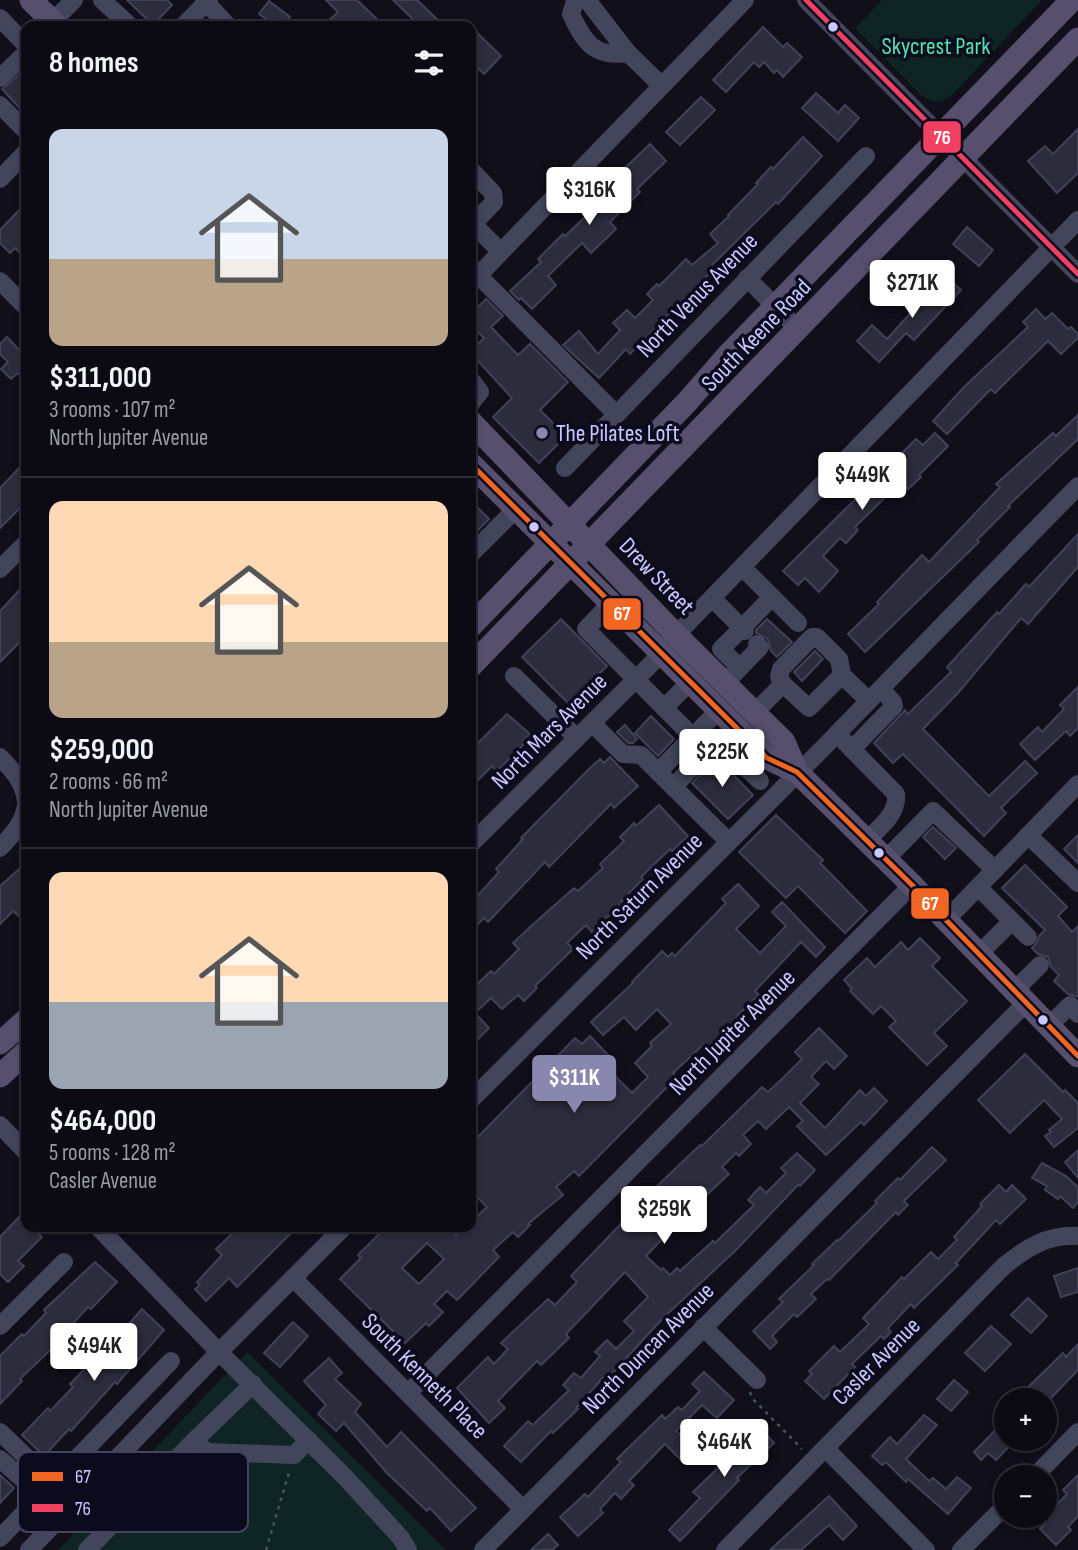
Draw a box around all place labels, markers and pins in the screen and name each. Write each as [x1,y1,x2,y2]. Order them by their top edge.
unlabelled marker [826,20,840,34]
pin: $316K [540,168,638,227]
pin: $271K [863,260,961,320]
place label: The Pilates Loft [556,419,680,448]
marker: The Pilates Loft [534,425,550,441]
pin: $449K [813,452,911,512]
unlabelled marker [527,520,541,534]
pin: $225K [673,730,771,789]
unlabelled marker [872,846,886,860]
unlabelled marker [1036,1013,1050,1027]
pin: $311K [525,1056,623,1115]
pin: $259K [615,1186,713,1246]
pin: $494K [45,1324,143,1383]
pin: $464K [675,1420,773,1479]

